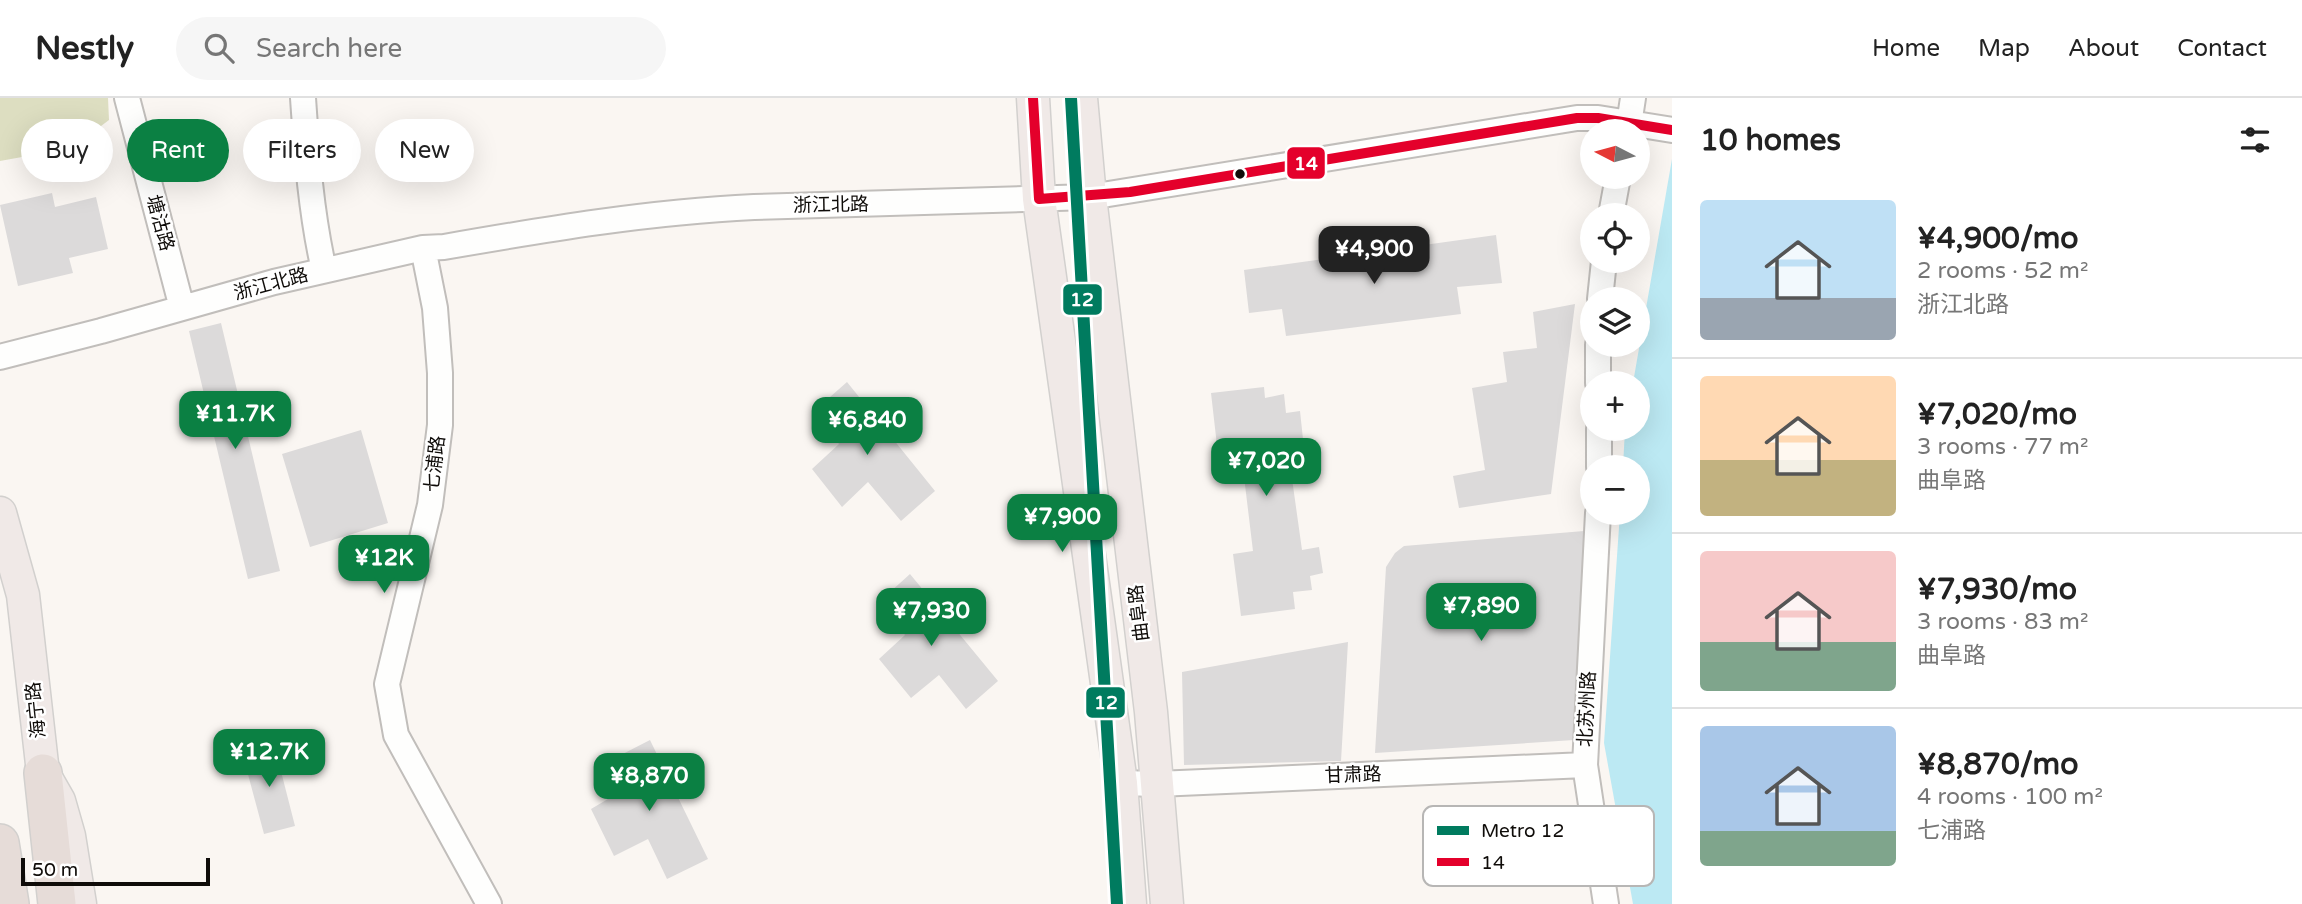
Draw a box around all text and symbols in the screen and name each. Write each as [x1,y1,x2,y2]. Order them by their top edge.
search box [176,17,666,80]
text: Nestly [35,29,134,68]
icon: search [200,29,238,67]
text: Search here [256,33,402,64]
text: Home [1872,34,1940,63]
text: Map [1978,34,2030,63]
text: About [2068,34,2139,63]
text: Contact [2177,34,2267,63]
chip: Buy [21,119,113,182]
chip: Rent [127,119,229,182]
chip: Filters [243,119,361,182]
chip: New [375,119,474,182]
north arrow [1580,119,1650,189]
map controls [1580,119,1650,525]
icon: filters [2236,121,2274,159]
text: 10 homes [1700,122,1841,159]
line badge: 14 [1286,146,1326,180]
text: 14 [1294,153,1318,175]
unlabelled marker [1233,167,1247,181]
street label: 塘沽路 [142,193,178,253]
street label: 浙江北路 [793,193,869,217]
button: locate [1580,203,1650,273]
text: ¥4,900/mo [1917,220,2079,257]
pin: ¥4,900 [1317,226,1431,286]
icon: home [1756,228,1840,312]
text: ¥4,900 [1335,235,1413,263]
text: 2 rooms · 52 m² [1917,257,2088,285]
street label: 浙江北路 [231,264,311,304]
line badge: 12 [1062,283,1103,316]
button: layers [1580,287,1650,357]
text: 12 [1070,289,1094,311]
text: 浙江北路 [1917,291,2009,319]
button: + [1580,371,1650,441]
pin: ¥11.7K [178,392,292,451]
text: ¥7,020/mo [1917,396,2077,433]
pin: ¥6,840 [810,398,924,457]
text: ¥11.7K [195,400,275,428]
icon: home [1756,404,1840,488]
text: ¥6,840 [828,406,906,434]
text: 3 rooms · 77 m² [1917,433,2088,461]
street label: 七浦路 [421,434,449,494]
pin: ¥7,020 [1209,438,1323,498]
text: ¥7,020 [1227,447,1305,475]
button: − [1580,455,1650,525]
text: 曲阜路 [1917,467,1986,495]
pin: ¥7,900 [1005,494,1119,554]
text: ¥7,900 [1023,503,1101,531]
pin: ¥12K [343,536,425,595]
text: ¥12K [354,544,414,572]
text: ¥7,930/mo [1917,571,2077,608]
icon: home [1756,579,1840,663]
street label: 曲阜路 [1125,583,1153,643]
pin: ¥7,890 [1424,584,1538,643]
pin: ¥7,930 [874,588,988,648]
text: ¥7,890 [1442,592,1520,620]
text: ¥7,930 [892,597,970,625]
text: 3 rooms · 83 m² [1917,608,2088,636]
text: 曲阜路 [1917,642,1986,670]
street label: 北苏州路 [1574,670,1600,748]
street label: 海宁路 [22,680,50,740]
line badge: 12 [1085,686,1126,719]
text: 12 [1094,692,1118,714]
pin: ¥12.7K [212,730,326,789]
text: ¥12.7K [229,738,309,766]
text: ¥8,870/mo [1917,746,2078,783]
pin: ¥8,870 [592,754,706,813]
icon: home [1756,754,1840,838]
text: ¥8,870 [610,762,688,790]
street label: 甘肃路 [1324,763,1382,787]
text: 4 rooms · 100 m² [1917,783,2103,811]
legend [1423,806,1654,886]
text: 七浦路 [1917,817,1986,845]
text: Metro 12 [1481,820,1564,842]
text: 14 [1481,852,1505,874]
scale bar [21,855,210,887]
text: 50 m [32,859,78,881]

